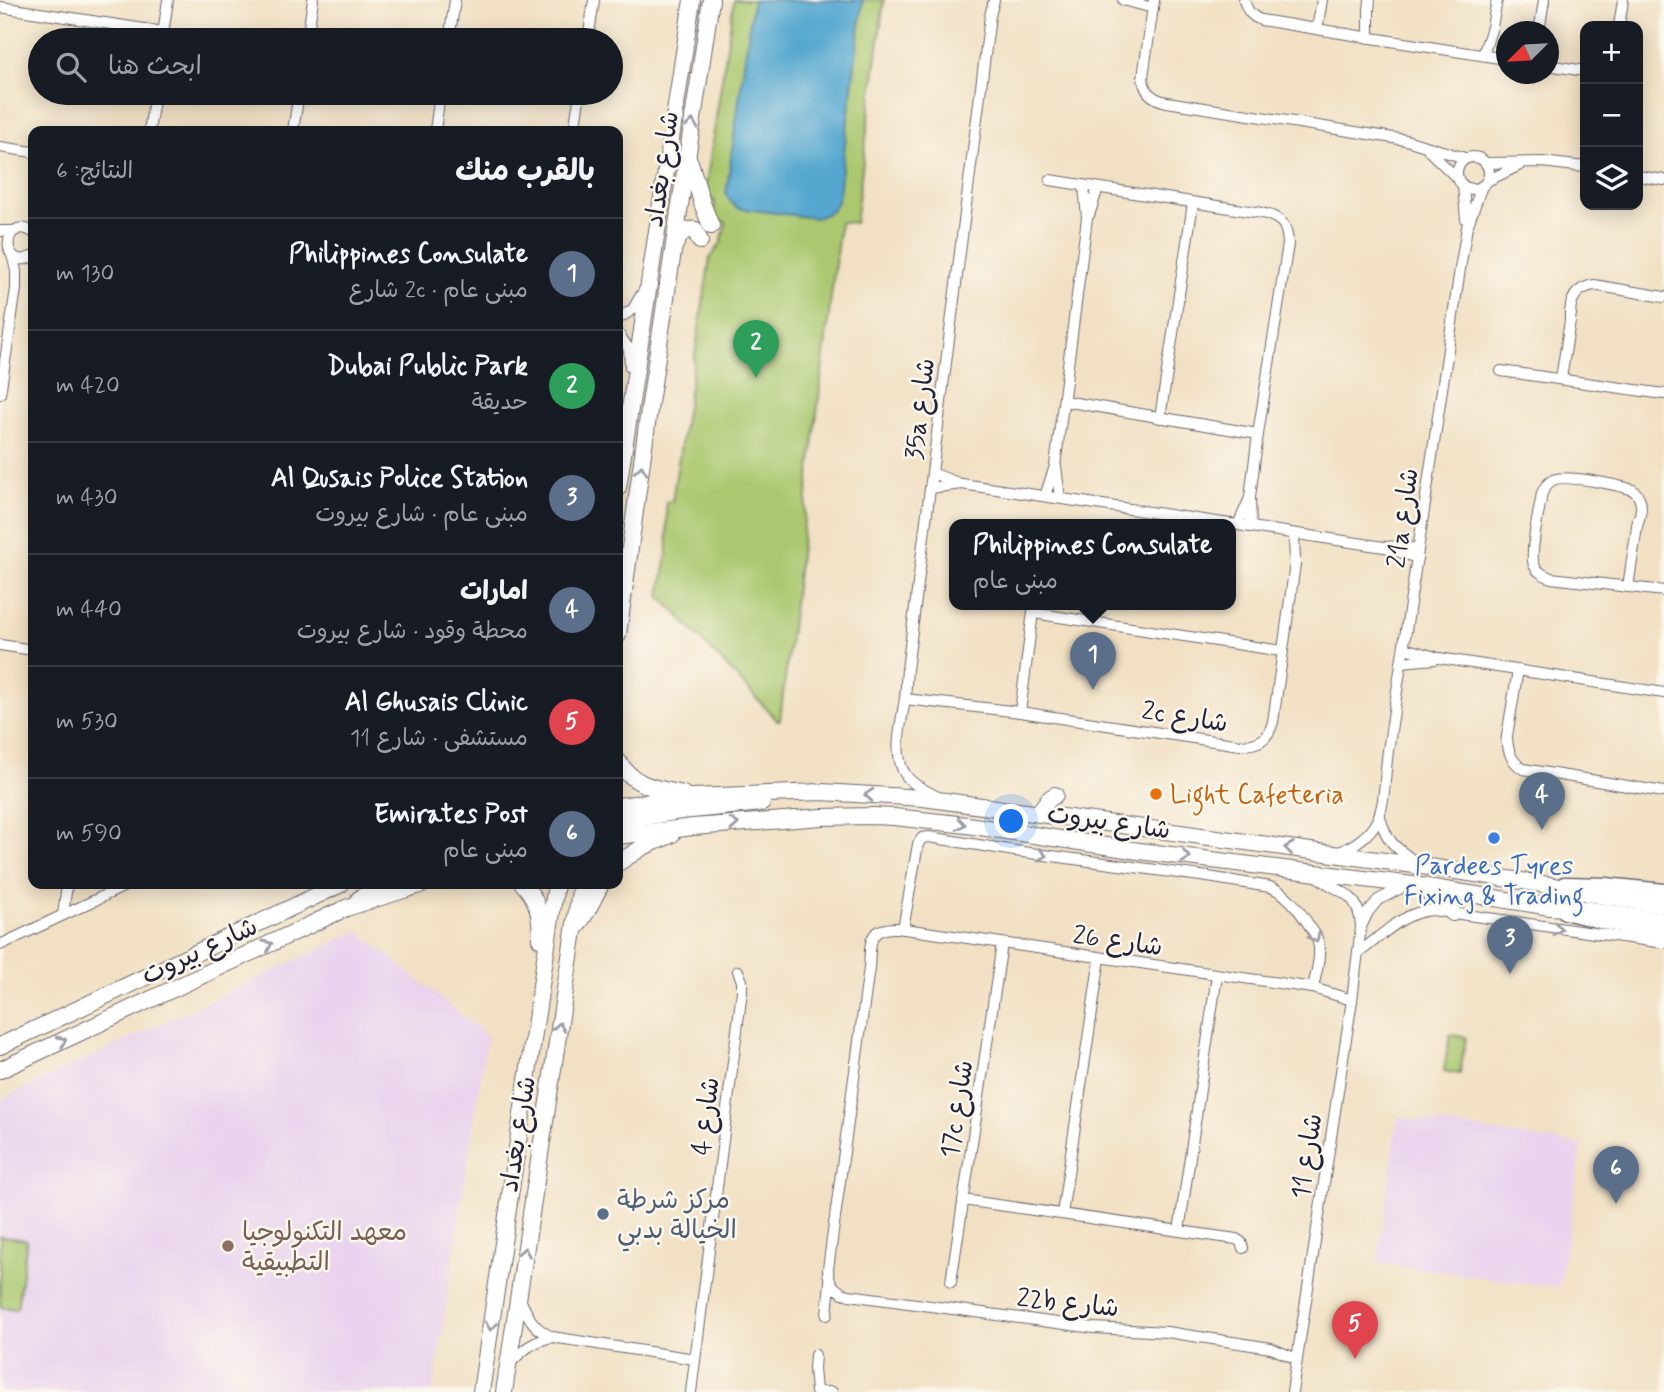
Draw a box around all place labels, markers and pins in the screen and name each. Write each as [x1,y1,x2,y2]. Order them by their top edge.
pin: 2 [733,320,779,378]
pin: 1 [1070,632,1116,690]
pin: 4 [1519,772,1565,830]
place label: Light Cafeteria [1170,779,1344,816]
marker: Light Cafeteria [1148,786,1164,802]
marker: Pardees Tyres Fixing & Trading [1486,830,1502,846]
place label: Pardees Tyres Fixing & Trading [1404,850,1584,917]
pin: 3 [1487,916,1533,974]
pin: 6 [1593,1146,1639,1204]
place label: مركز شرطة الخيالة بدبي [617,1184,737,1252]
marker: مركز شرطة الخيالة بدبي [595,1206,611,1222]
place label: معهد التكنولوجيا التطبيقية [242,1216,407,1280]
marker: معهد التكنولوجيا التطبيقية [220,1238,236,1254]
pin: 5 [1332,1301,1378,1359]

